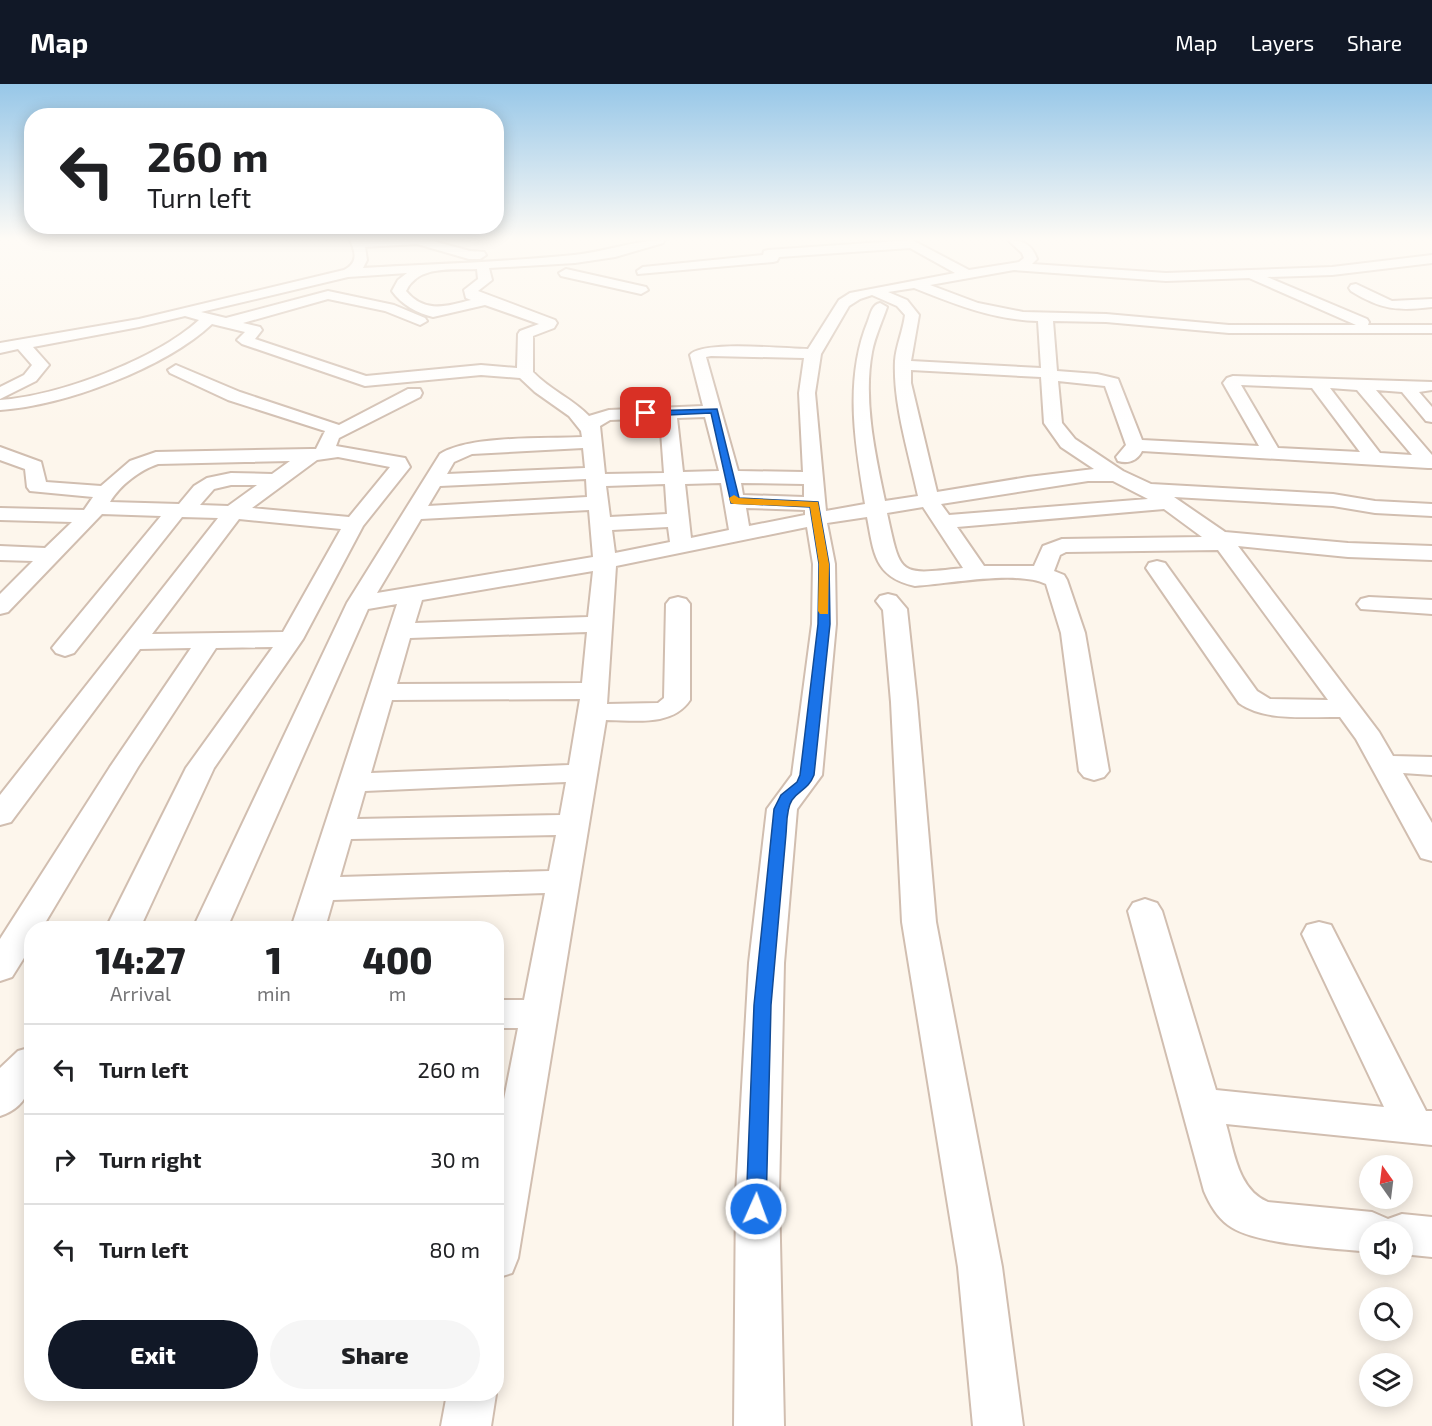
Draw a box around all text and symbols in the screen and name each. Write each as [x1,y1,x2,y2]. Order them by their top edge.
text: Map [30,25,88,59]
text: Map [1175,30,1217,55]
text: Layers [1250,30,1314,55]
text: Share [1347,30,1402,55]
text: 260 m [147,130,269,180]
icon: left [48,132,126,210]
text: Turn left [147,181,251,213]
pin [620,387,671,438]
icon: arrive [629,396,662,429]
text: 14:27 [96,938,185,981]
text: 1 [266,938,282,981]
text: 400 [363,938,432,981]
text: Arrival [110,981,171,1005]
text: min [257,981,291,1005]
text: m [389,981,406,1005]
icon: left [48,1053,81,1086]
text: Turn left [99,1056,188,1082]
text: 260 m [418,1056,480,1082]
icon: right [48,1143,81,1176]
text: Turn right [99,1146,201,1172]
text: 30 m [430,1146,480,1172]
north arrow [1359,1155,1413,1209]
map controls [1359,1155,1413,1407]
position arrow [724,1177,788,1241]
button: sound [1359,1221,1413,1275]
icon: left [48,1233,81,1266]
text: Turn left [99,1236,188,1262]
text: 80 m [429,1236,480,1262]
button: search [1359,1287,1413,1341]
button: Exit [48,1320,258,1389]
button: Share [270,1320,480,1389]
button: layers [1359,1353,1413,1407]

